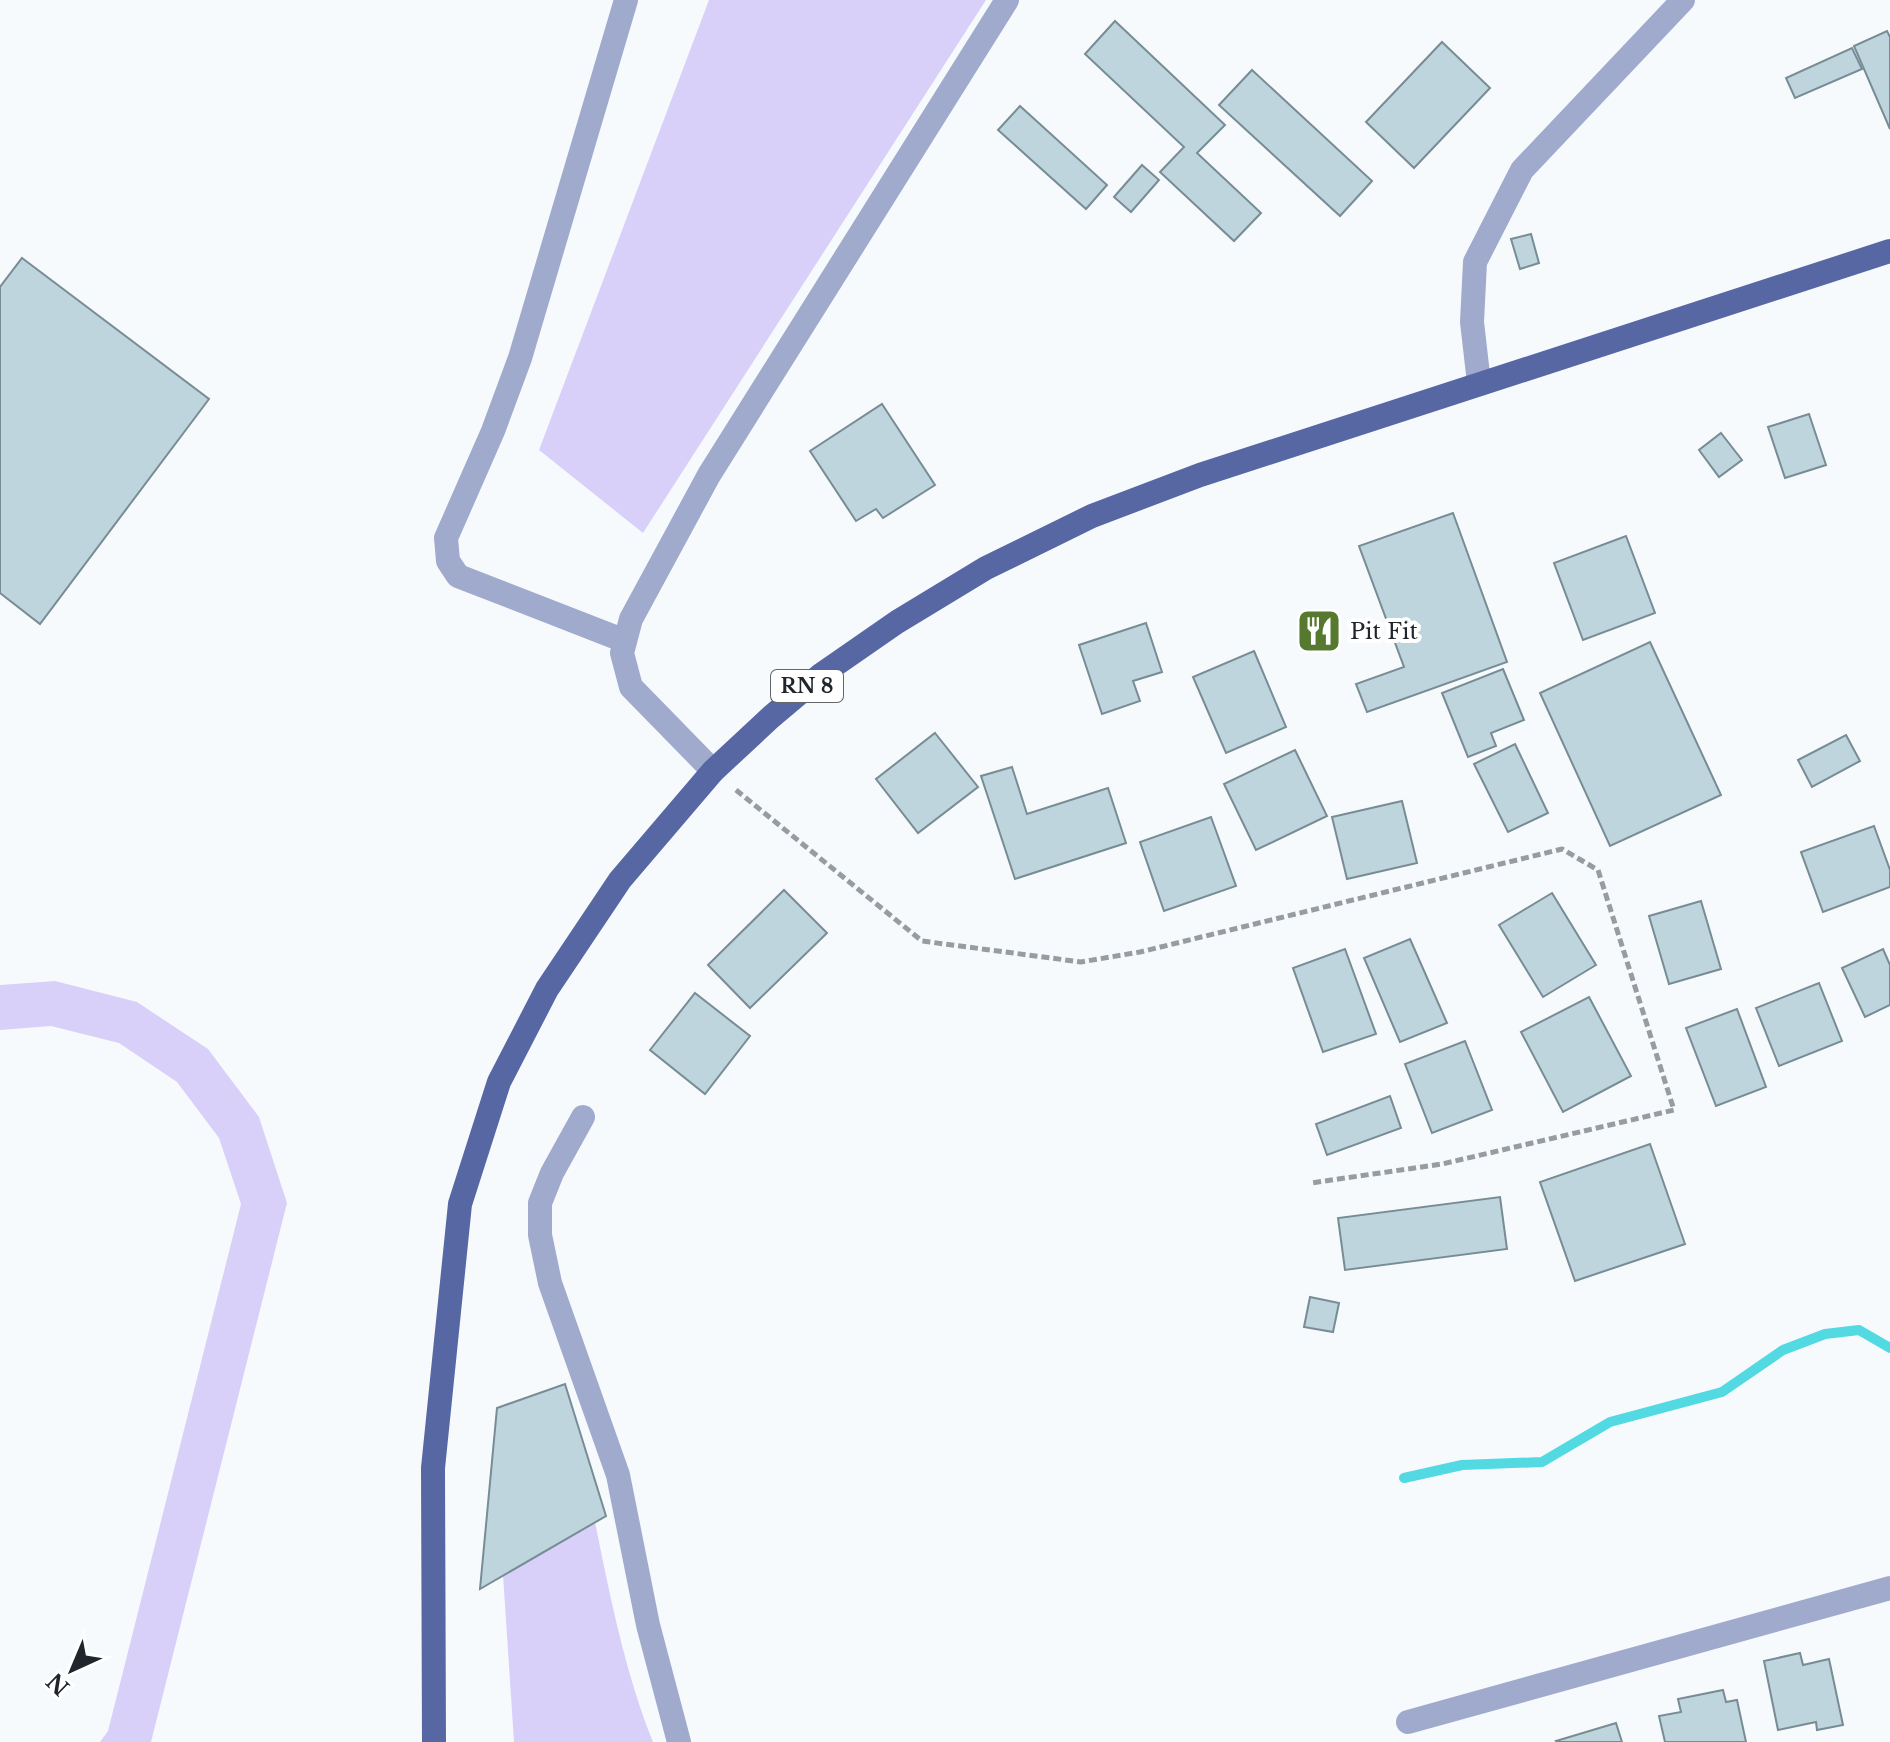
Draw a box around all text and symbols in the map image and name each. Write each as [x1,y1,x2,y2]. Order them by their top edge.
restaurant icon: Pit Fit [1295,607,1343,655]
place label: Pit Fit [1350,618,1418,645]
road number: RN 8 [771,670,843,702]
north arrow [32,1630,112,1710]
text: N [41,1667,75,1701]

